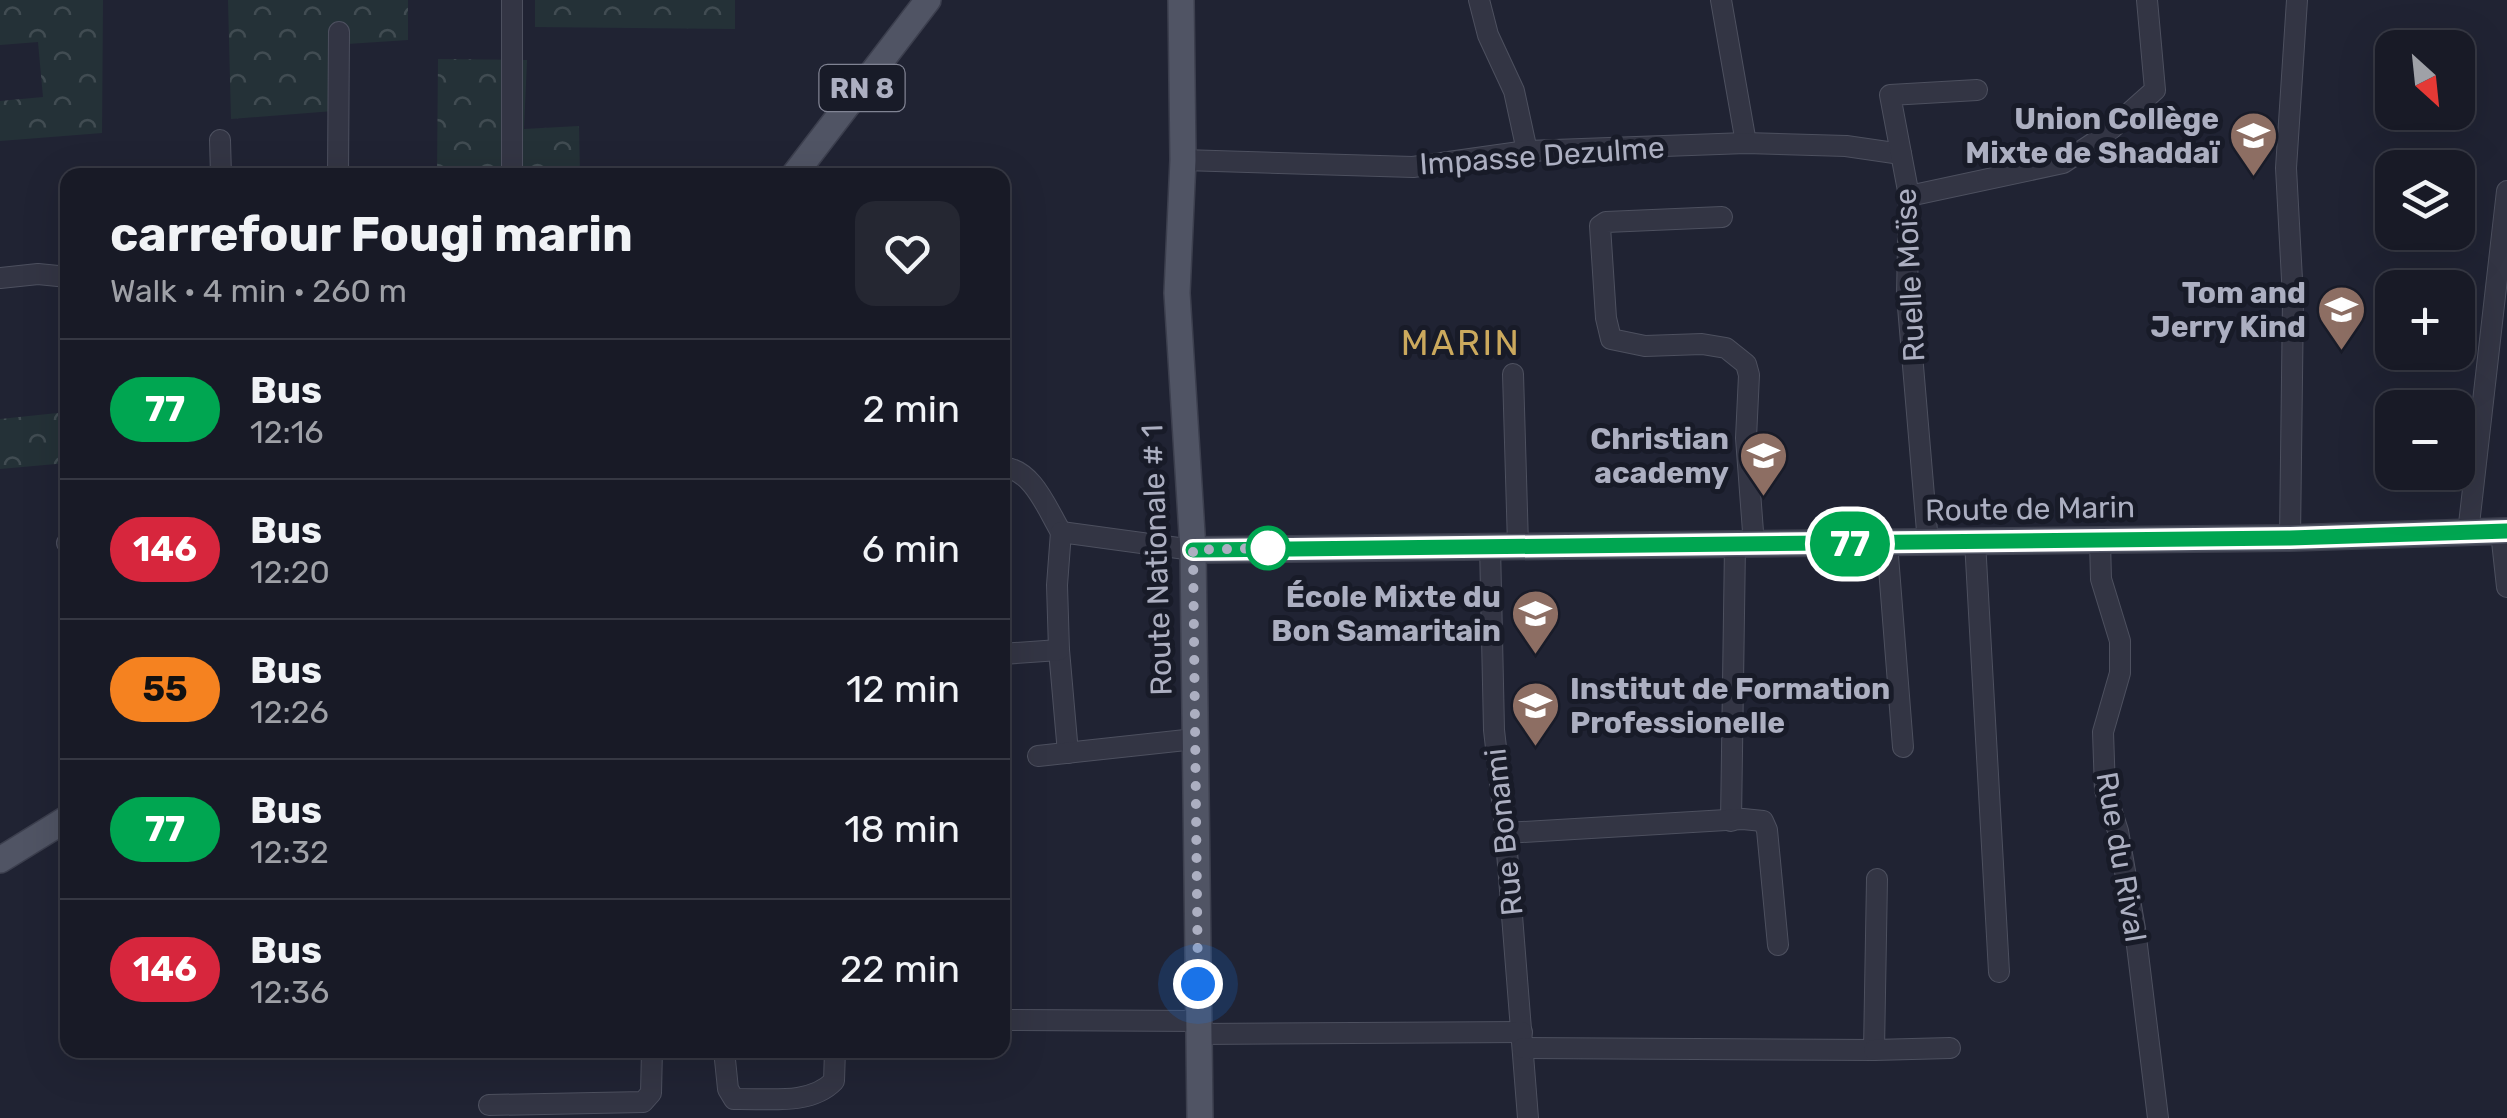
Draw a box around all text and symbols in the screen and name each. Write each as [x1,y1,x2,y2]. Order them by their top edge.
north arrow [2375,30,2475,130]
map controls [2375,30,2475,490]
road number: RN 8 [820,65,904,111]
place label: Union Collège Mixte de Shaddaï [1965,101,2220,171]
school or university icon: Union Collège Mixte de Shaddaï [2228,110,2280,178]
street label: Impasse Dezulme [1418,129,1666,183]
button: layers [2375,150,2475,250]
street label: Ruelle Moïse [1887,187,1933,363]
button: heart [855,201,960,306]
text: carrefour Fougi marin [110,206,633,263]
button: + [2375,270,2475,370]
text: Walk · 4 min · 260 m [110,272,407,310]
place label: Tom and Jerry Kind [2151,275,2306,345]
school or university icon: Tom and Jerry Kind [2315,284,2367,352]
district label: MARIN [1401,322,1521,364]
text: Bus [250,367,322,413]
text: 2 min [862,386,960,432]
text: 77 [145,388,185,430]
button: − [2375,390,2475,490]
text: 12:16 [250,413,324,451]
place label: Christian academy [1590,421,1729,491]
street label: Route Nationale # 1 [1134,424,1180,696]
school or university icon: Christian academy [1738,430,1790,498]
street label: Route de Marin [1925,489,2135,529]
text: Bus [250,507,322,553]
line badge: 77 [1805,512,1895,576]
text: 77 [1830,523,1870,565]
text: 6 min [862,526,960,572]
unlabelled marker [1247,527,1289,569]
text: 146 [133,528,197,570]
text: 12:20 [250,553,330,591]
place label: École Mixte du Bon Samaritain [1271,579,1501,649]
school or university icon: École Mixte du Bon Samaritain [1510,588,1562,656]
text: Bus [250,647,322,693]
text: 12 min [846,666,960,712]
text: 55 [142,668,188,710]
place label: Institut de Formation Professionelle [1570,671,1890,741]
school or university icon: Institut de Formation Professionelle [1509,680,1561,748]
text: 12:26 [250,693,329,731]
street label: Rue Bonami [1477,747,1531,917]
street label: Rue du Rival [2088,769,2154,945]
text: Bus [250,787,322,833]
text: 18 min [844,806,960,852]
text: 77 [145,808,185,850]
text: 12:32 [250,833,329,871]
text: Bus [250,927,322,973]
text: 22 min [840,946,960,992]
text: 146 [133,948,197,990]
your location [1173,959,1223,1009]
text: 12:36 [250,973,329,1011]

